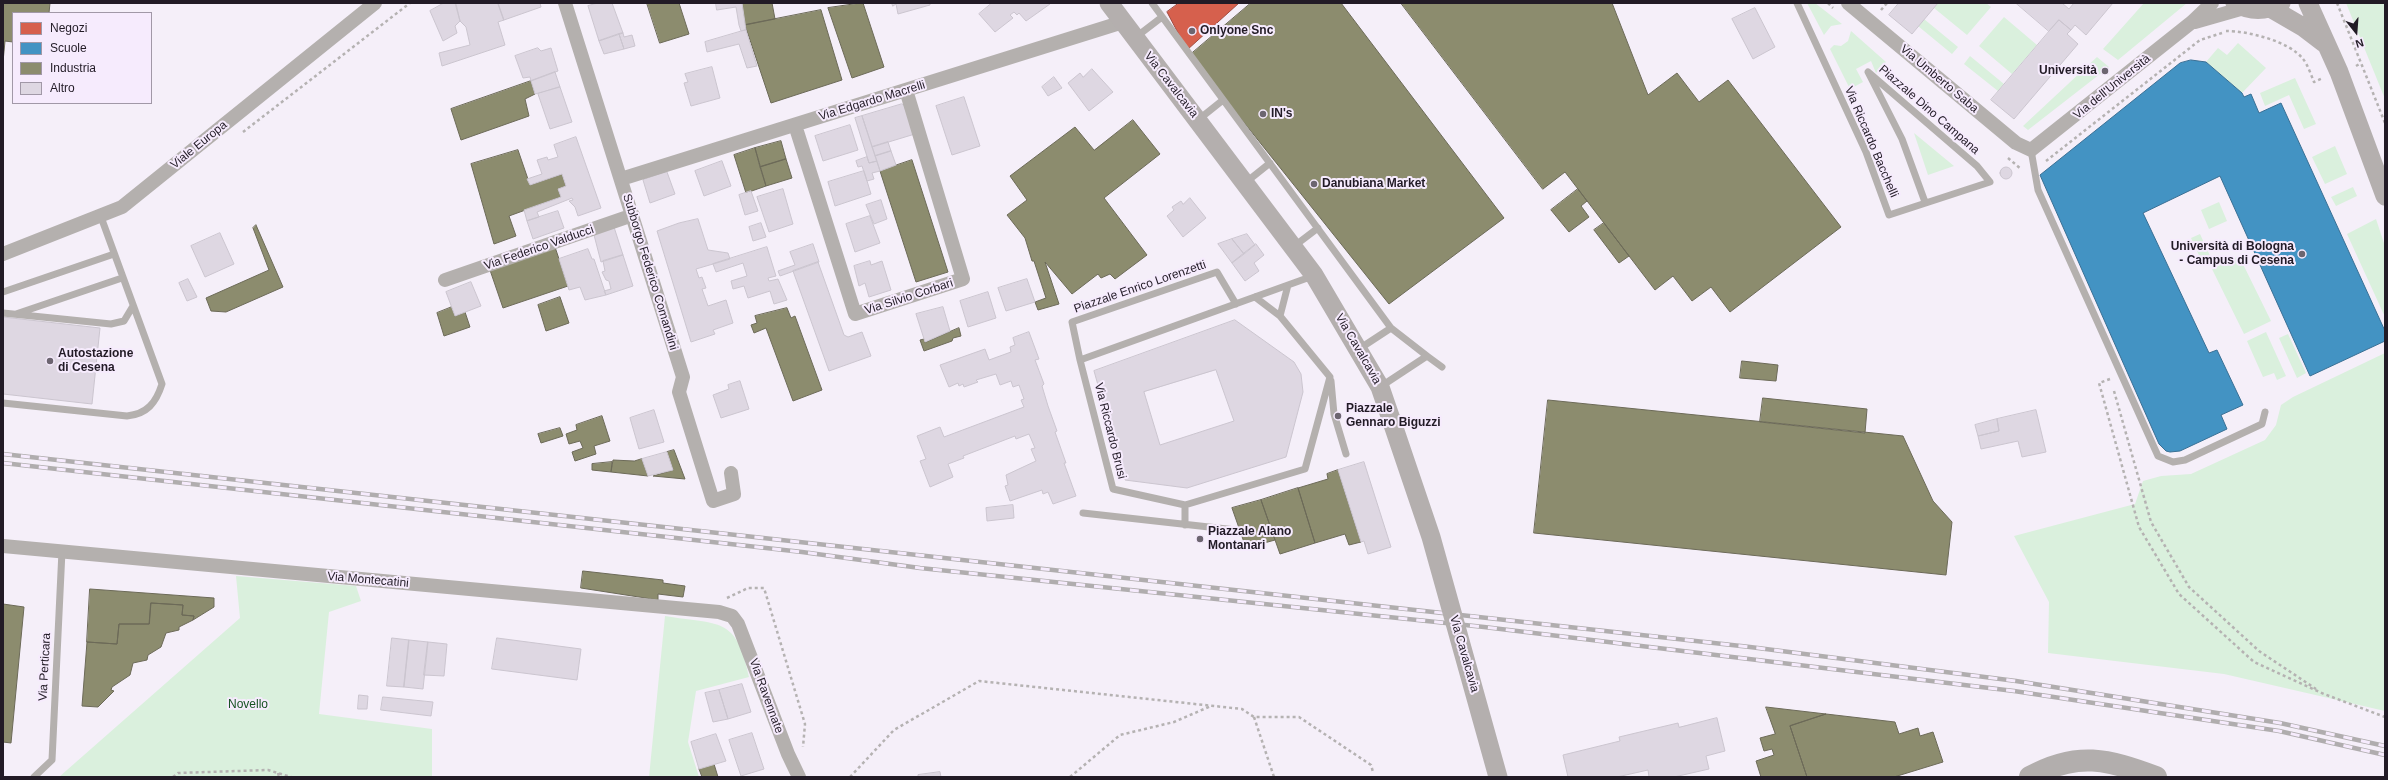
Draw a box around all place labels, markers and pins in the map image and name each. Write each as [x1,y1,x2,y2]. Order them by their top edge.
place label: Onlyone Snc [1200,24,1273,38]
marker: Onlyone Snc [1187,26,1197,36]
place label: Università [2039,64,2097,78]
marker: Università [2100,66,2110,76]
place label: IN's [1271,107,1293,121]
marker: IN's [1258,109,1268,119]
place label: Danubiana Market [1322,177,1425,191]
marker: Danubiana Market [1309,179,1319,189]
place label: Università di Bologna - Campus di Cesena [2171,240,2294,268]
marker: Università di Bologna - Campus di Cesena [2297,249,2307,259]
place label: Autostazione di Cesena [58,347,133,375]
marker: Autostazione di Cesena [45,356,55,366]
place label: Piazzale Gennaro Biguzzi [1346,402,1441,430]
marker: Piazzale Gennaro Biguzzi [1333,411,1343,421]
place label: Piazzale Alano Montanari [1208,525,1291,553]
marker: Piazzale Alano Montanari [1195,534,1205,544]

